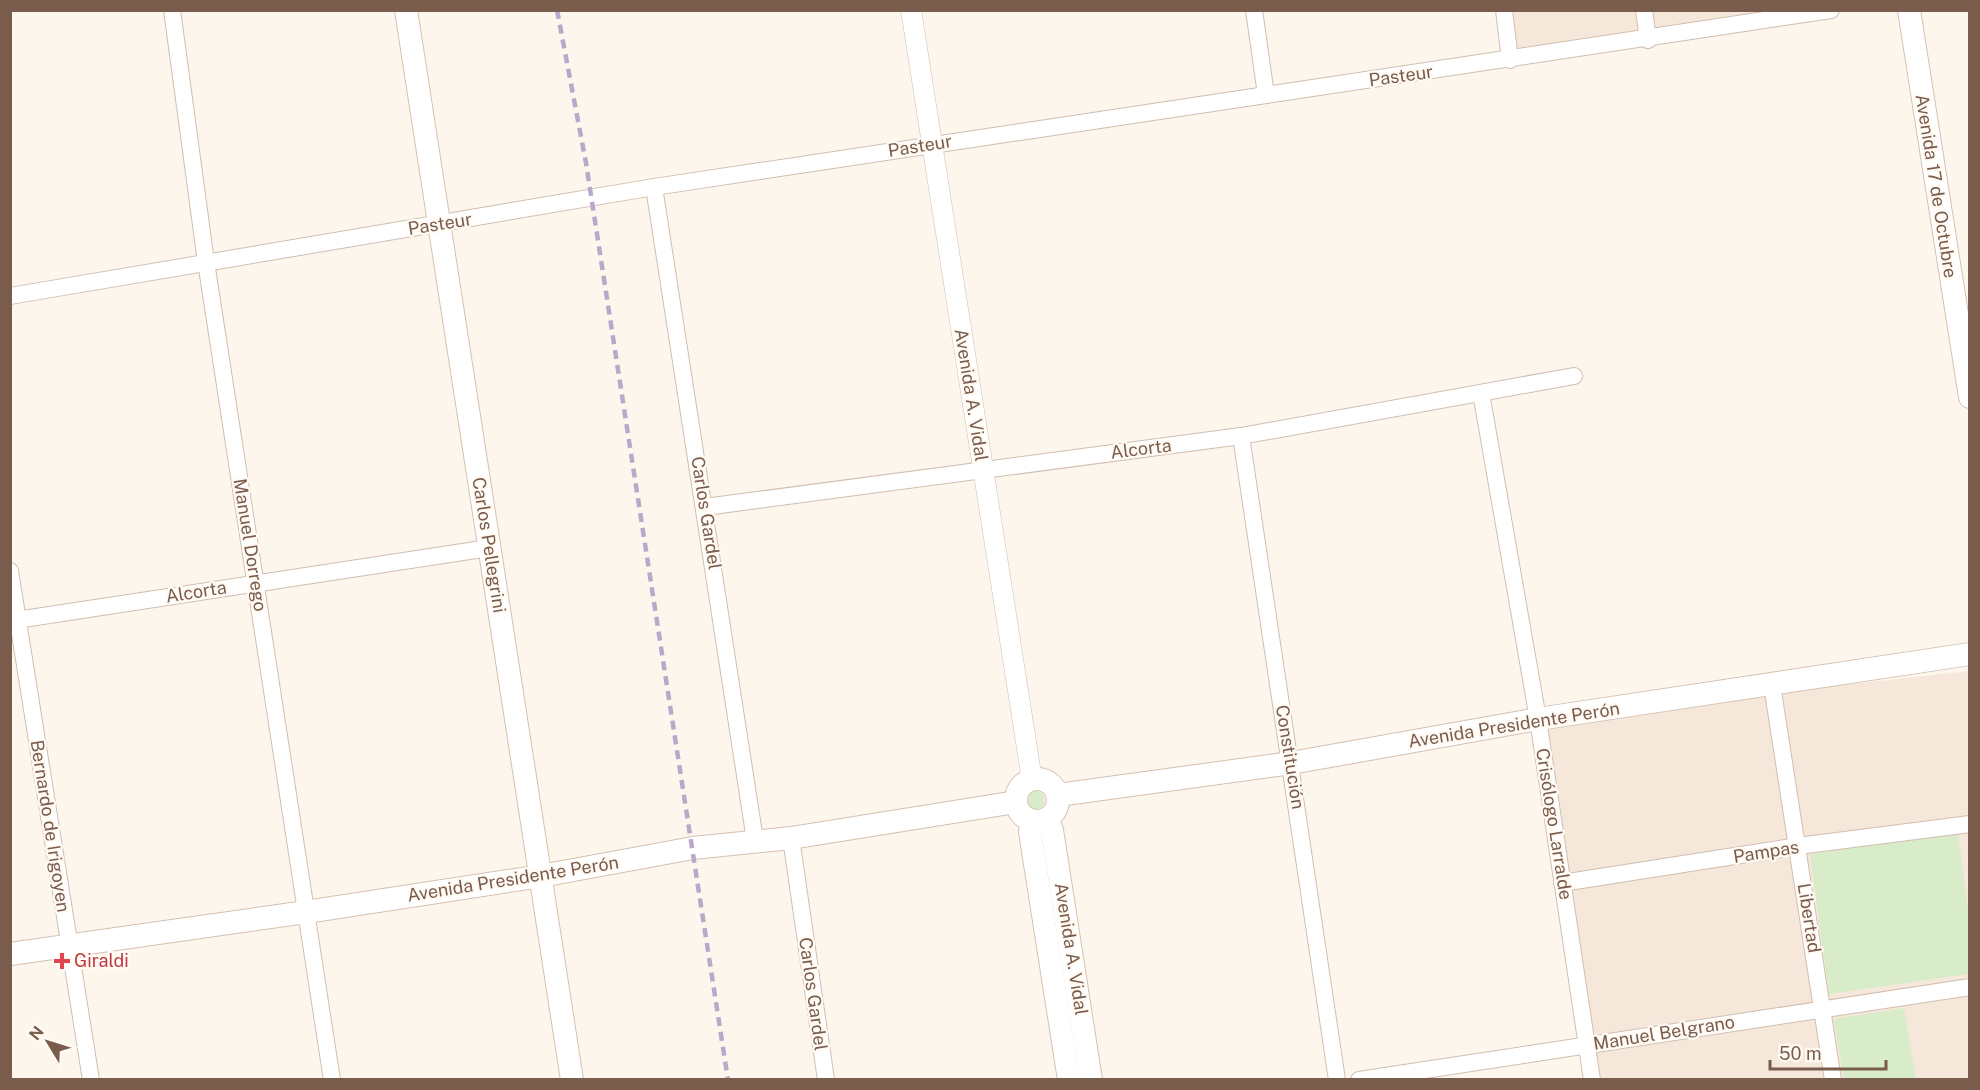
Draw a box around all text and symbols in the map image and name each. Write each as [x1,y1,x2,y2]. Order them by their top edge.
street label: Pasteur [1367,61,1434,90]
street label: Avenida 17 de Octubre [1912,92,1961,279]
street label: Pasteur [886,130,953,161]
street label: Pasteur [406,208,473,239]
street label: Avenida A. Vidal [951,327,992,463]
street label: Alcorta [1109,434,1173,463]
street label: Carlos Gardel [687,455,726,571]
street label: Carlos Pellegrini [468,475,511,614]
street label: Manuel Dorrego [230,477,271,613]
street label: Alcorta [164,576,228,607]
street label: Avenida Presidente Perón [1407,697,1621,752]
street label: Constitución [1272,703,1309,811]
street label: Bernardo de Irigoyen [26,738,74,914]
street label: Crisólogo Larralde [1532,747,1577,901]
street label: Pampas [1731,836,1800,867]
street label: Avenida Presidente Perón [406,851,620,906]
street label: Avenida A. Vidal [1051,881,1092,1017]
street label: Libertad [1794,882,1825,954]
street label: Carlos Gardel [795,936,832,1052]
place label: Giraldi [74,950,129,971]
marker: Giraldi [55,954,69,968]
street label: Manuel Belgrano [1592,1011,1736,1054]
north arrow [18,1012,78,1072]
text: N [25,1022,48,1044]
scale bar [1770,1033,1886,1071]
text: 50 m [1779,1043,1822,1064]

